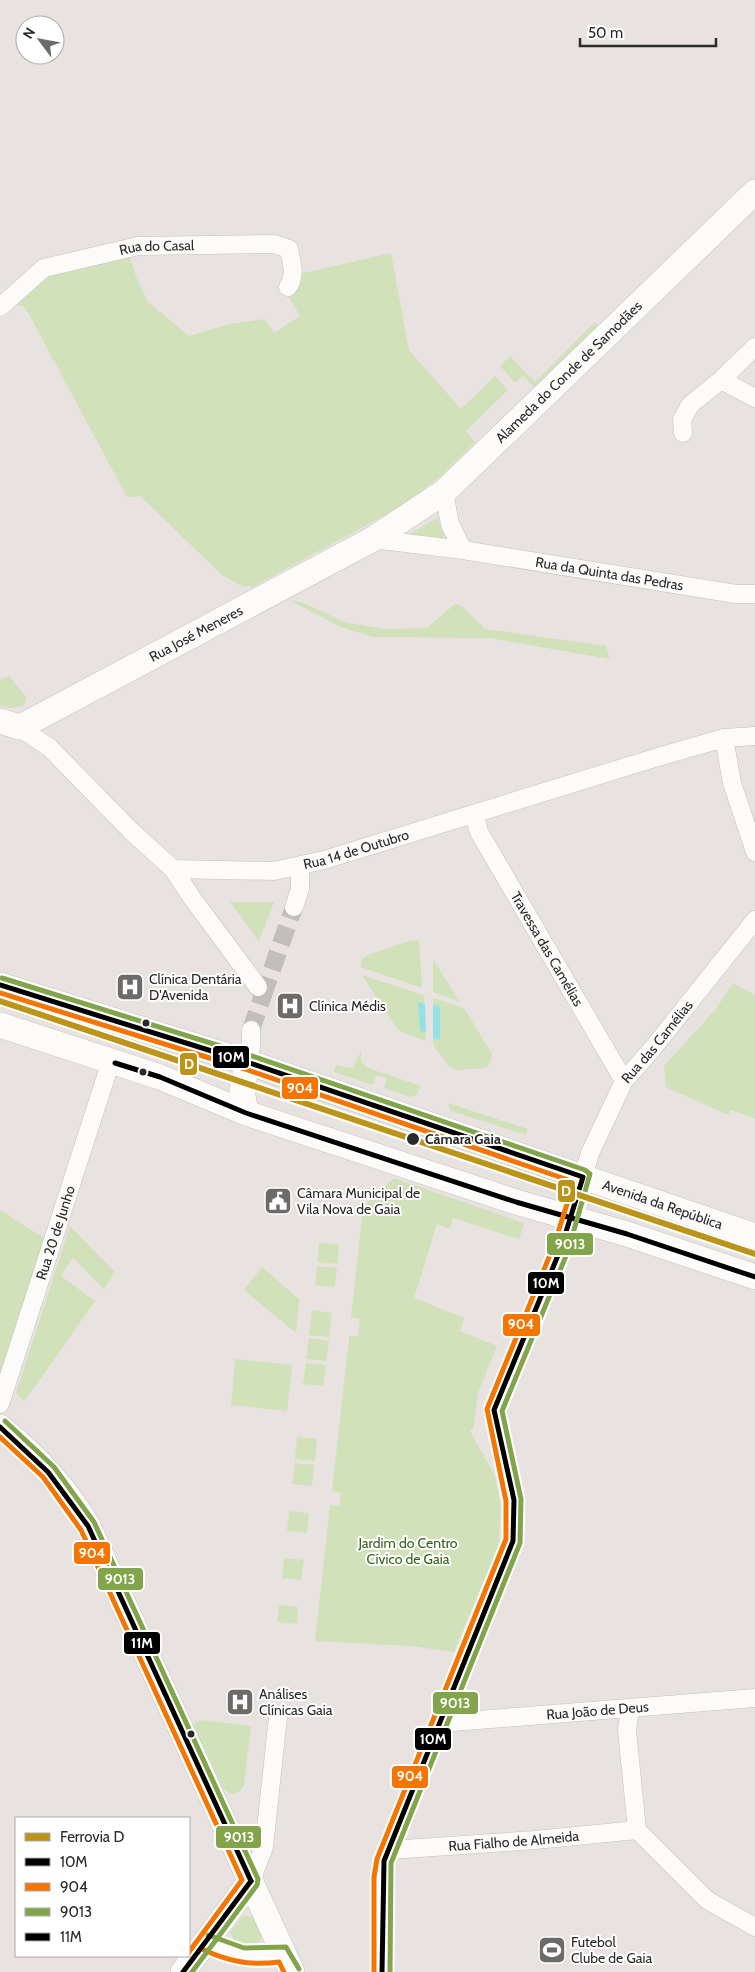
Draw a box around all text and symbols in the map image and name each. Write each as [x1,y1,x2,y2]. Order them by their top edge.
north arrow [15,15,65,65]
scale bar [580,15,716,47]
text: N [19,24,39,42]
text: 50 m [588,24,623,42]
street label: Rua do Casal [117,236,195,259]
street label: Alameda do Conde de Samodães [491,297,646,447]
street label: Rua da Quinta das Pedras [534,553,685,594]
street label: Rua José Meneres [146,601,246,666]
street label: Rua 14 de Outubro [302,825,411,873]
street label: Travessa das Camélias [507,888,588,1010]
place label: Clínica Dentária D'Avenida [149,970,242,1004]
hospital icon: Clínica Dentária D'Avenida [115,972,145,1002]
hospital icon: Clínica Médis [275,991,305,1021]
street label: Rua das Camélias [617,996,697,1087]
place label: Clínica Médis [309,997,386,1015]
unlabelled marker [141,1018,151,1028]
line badge: 10M [212,1045,250,1069]
text: 10M [218,1048,245,1066]
line badge: D [179,1052,198,1076]
text: D [184,1055,194,1073]
unlabelled marker [138,1067,148,1077]
line badge: 904 [281,1076,319,1100]
text: 904 [287,1079,313,1097]
place label: Câmara Gaia [425,1130,501,1148]
marker: Câmara Gaia [405,1131,421,1147]
street label: Avenida da República [600,1175,725,1233]
line badge: D [557,1179,576,1203]
text: D [561,1182,571,1200]
street label: Rua 20 de Junho [32,1183,79,1282]
place label: Câmara Municipal de Vila Nova de Gaia [297,1184,420,1218]
public building icon: Câmara Municipal de Vila Nova de Gaia [263,1186,293,1216]
line badge: 9013 [546,1232,594,1256]
text: 9013 [555,1235,585,1253]
line badge: 10M [527,1271,565,1295]
text: 10M [533,1274,560,1292]
line badge: 904 [502,1313,541,1337]
text: 904 [508,1315,534,1333]
park label: Jardim do Centro Cívico de Gaia [357,1534,458,1568]
line badge: 904 [73,1541,111,1565]
text: 904 [79,1544,105,1562]
line badge: 9013 [97,1567,144,1591]
text: 9013 [105,1570,135,1588]
line badge: 11M [123,1631,161,1655]
text: 11M [131,1634,153,1652]
place label: Análises Clínicas Gaia [259,1685,333,1719]
hospital icon: Análises Clínicas Gaia [225,1687,255,1717]
line badge: 9013 [432,1691,479,1715]
text: 9013 [440,1694,470,1712]
street label: Rua João de Deus [546,1697,650,1724]
line badge: 10M [414,1727,452,1751]
unlabelled marker [186,1729,196,1739]
text: 10M [420,1730,447,1748]
line badge: 904 [391,1765,429,1789]
text: 904 [397,1767,423,1785]
legend [15,1817,190,1957]
line badge: 9013 [215,1825,262,1849]
street label: Rua Fialho de Almeida [448,1827,580,1855]
text: Ferrovia D [60,1828,124,1846]
text: 9013 [224,1828,254,1846]
text: 10M [60,1853,88,1871]
text: 904 [60,1878,88,1896]
text: 9013 [60,1903,92,1921]
text: 11M [60,1928,82,1946]
place label: Futebol Clube de Gaia [571,1933,653,1967]
sports icon: Futebol Clube de Gaia [537,1935,567,1965]

